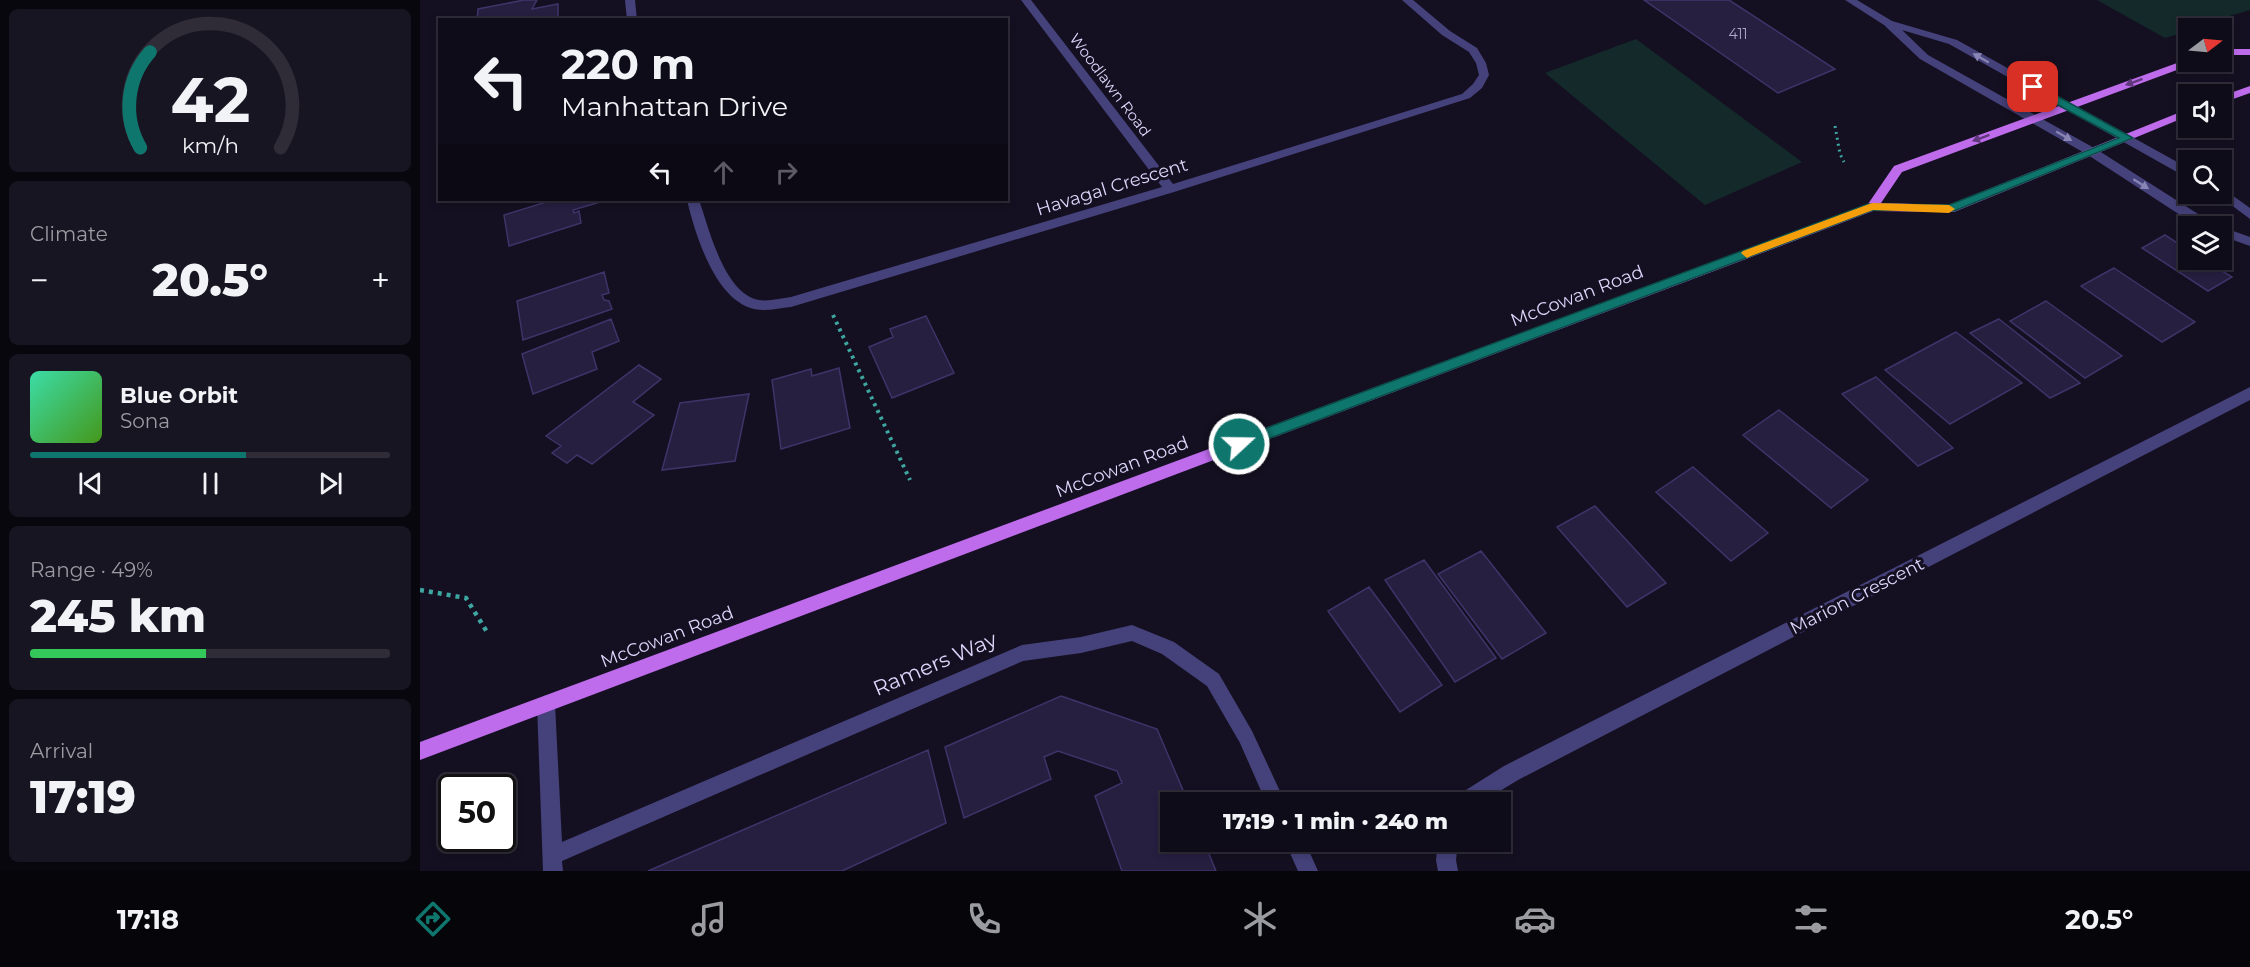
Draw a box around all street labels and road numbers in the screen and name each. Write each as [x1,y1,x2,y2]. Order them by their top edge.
street label: Woodlawn Road [1065,29,1155,140]
street label: Havagal Crescent [1034,153,1190,221]
street label: McCowan Road [1507,261,1647,331]
street label: McCowan Road [1052,432,1192,502]
street label: Marion Crescent [1786,553,1928,639]
street label: McCowan Road [597,602,737,672]
street label: Ramers Way [869,626,1001,701]

